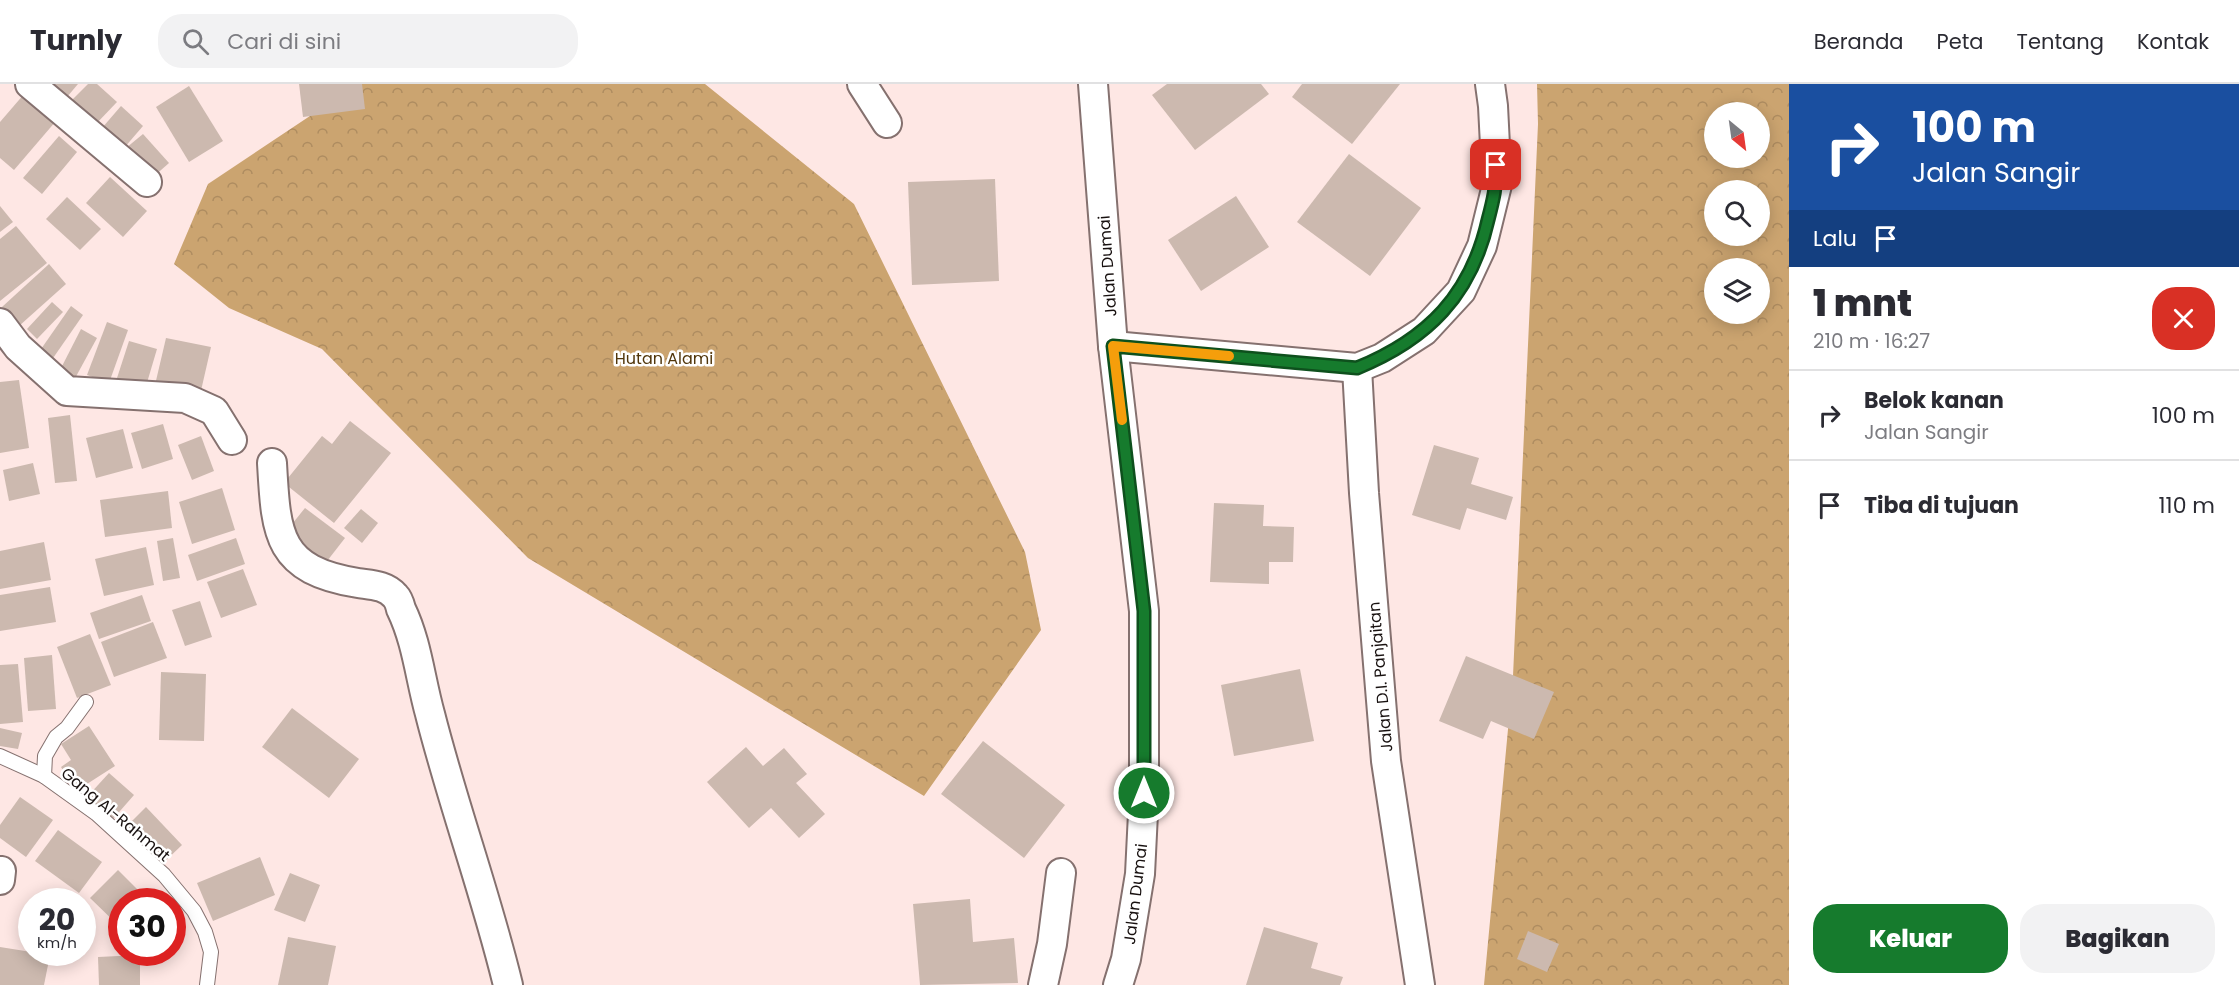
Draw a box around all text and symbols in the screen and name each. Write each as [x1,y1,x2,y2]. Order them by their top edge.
search box [158,14,578,68]
text: Turnly [30,21,122,60]
icon: search [179,25,212,58]
text: Cari di sini [227,26,341,57]
text: Beranda [1814,27,1904,56]
text: Peta [1937,27,1984,56]
text: Tentang [2017,27,2104,56]
text: Kontak [2137,27,2209,56]
text: 100 m [1912,98,2036,157]
north arrow [1704,102,1770,168]
map controls [1704,102,1770,324]
icon: right [1813,108,1891,186]
pin [1470,139,1521,190]
icon: arrive [1479,148,1512,181]
text: Jalan Sangir [1912,154,2080,191]
button: search [1704,180,1770,246]
street label: Jalan Dumai [1092,215,1123,317]
icon: arrive [1869,222,1902,255]
text: Lalu [1813,223,1857,254]
button: layers [1704,258,1770,324]
text: 1 mnt [1813,278,1912,329]
button: close [2152,287,2215,350]
text: 210 m · 16:27 [1813,327,1930,355]
park label: Hutan Alami [615,347,713,370]
text: Belok kanan [1864,385,2004,416]
icon: right [1813,399,1846,432]
text: 100 m [2152,400,2215,431]
text: Jalan Sangir [1864,418,1989,446]
icon: arrive [1813,489,1846,522]
text: Tiba di tujuan [1864,490,2019,521]
text: 110 m [2159,490,2215,521]
street label: Jalan D.I. Panjaitan [1362,601,1399,753]
position arrow [1112,761,1176,825]
street label: Gang Al-Rahmat [56,762,175,867]
street label: Jalan Dumai [1118,842,1153,946]
speed limit sign: 30 [108,888,186,966]
text: 20 [39,898,75,941]
button: Keluar [1813,904,2008,973]
button: Bagikan [2020,904,2215,973]
text: km/h [37,932,77,953]

